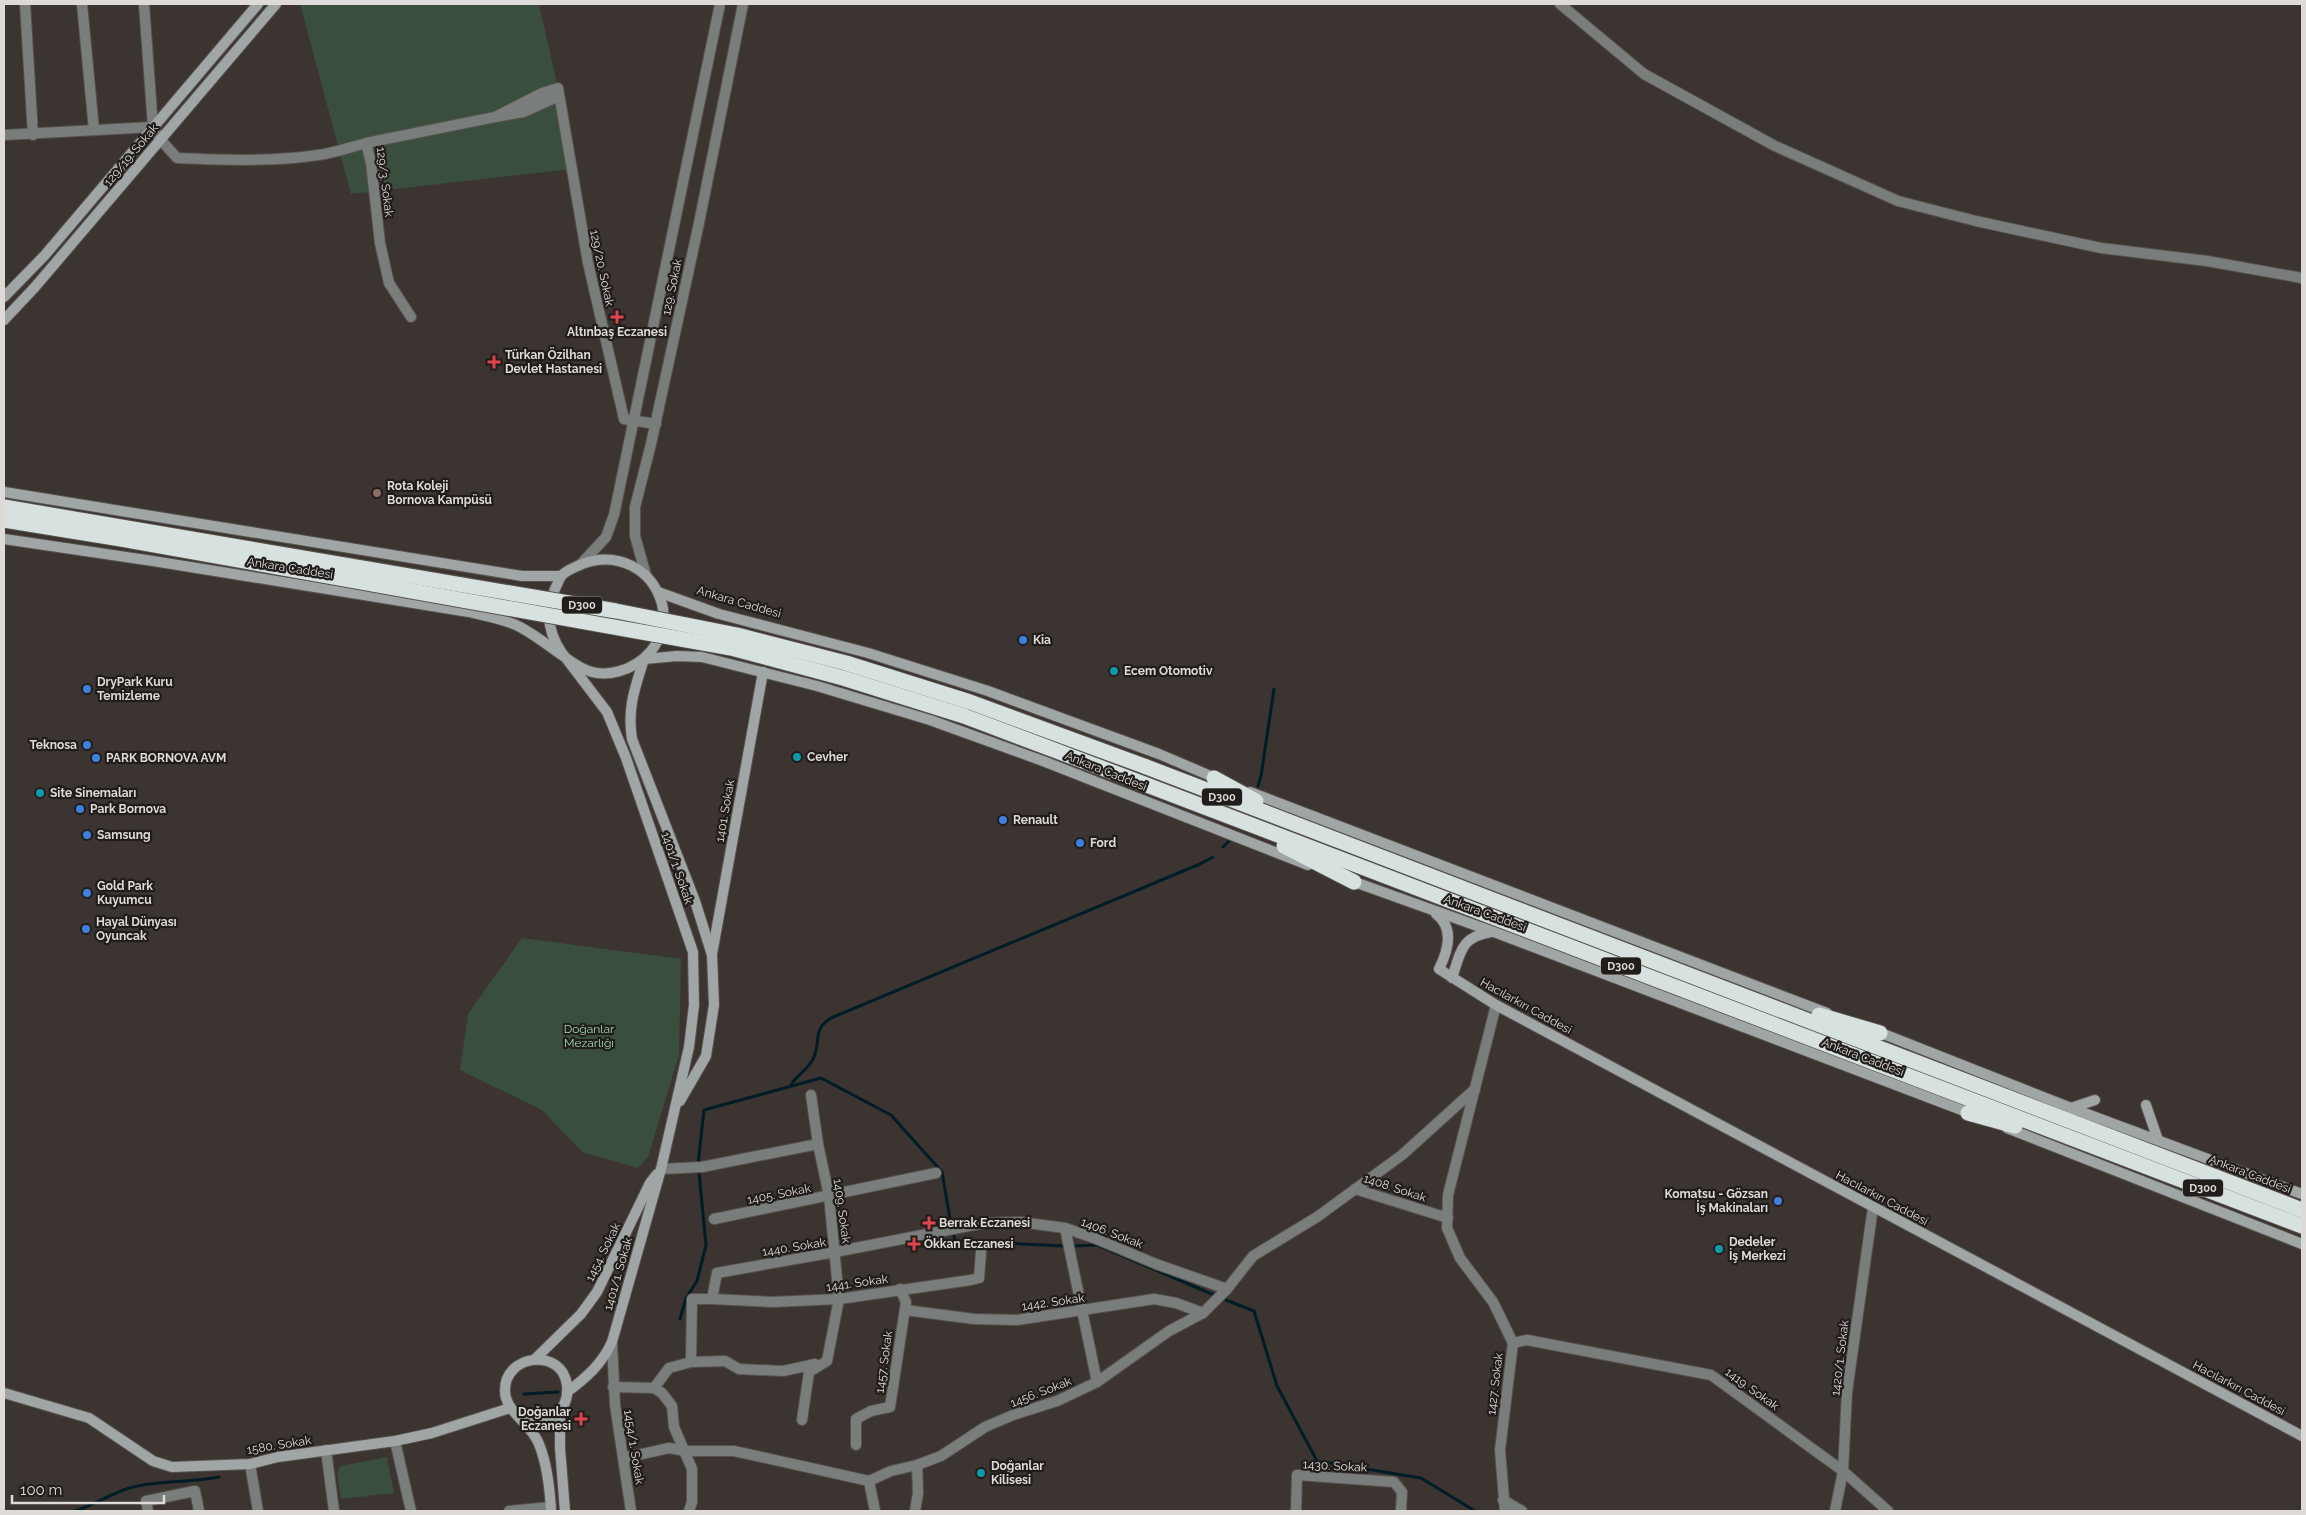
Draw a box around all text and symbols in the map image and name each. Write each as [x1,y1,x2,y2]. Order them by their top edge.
street label: 129/19. Sokak [101,121,161,189]
street label: 129/3. Sokak [374,146,396,219]
street label: 129/20. Sokak [587,228,617,308]
street label: 129. Sokak [659,257,685,317]
marker: Altınbaş Eczanesi [611,311,623,323]
place label: Altınbaş Eczanesi [567,325,667,339]
place label: Türkan Özilhan Devlet Hastanesi [505,347,602,376]
marker: Türkan Özilhan Devlet Hastanesi [487,355,501,369]
place label: Rota Koleji Bornova Kampüsü [387,479,492,507]
marker: Rota Koleji Bornova Kampüsü [371,487,383,499]
street label: Ankara Caddesi [246,554,334,582]
street label: Ankara Caddesi [695,583,783,621]
road number: D300 [562,596,602,614]
place label: Kia [1033,633,1051,647]
marker: Kia [1017,634,1029,646]
place label: Ecem Otomotiv [1124,664,1213,678]
marker: Ecem Otomotiv [1108,665,1120,677]
place label: DryPark Kuru Temizleme [97,675,173,703]
marker: DryPark Kuru Temizleme [81,683,93,695]
place label: Teknosa [30,738,77,752]
marker: Teknosa [81,739,93,751]
street label: Ankara Caddesi [1063,748,1149,794]
place label: Cevher [807,750,848,764]
place label: PARK BORNOVA AVM [106,751,226,765]
marker: Cevher [791,751,803,763]
marker: PARK BORNOVA AVM [90,752,102,764]
street label: 1401. Sokak [713,778,737,843]
place label: Site Sinemaları [50,786,136,800]
marker: Site Sinemaları [34,787,46,799]
road number: D300 [1202,789,1242,806]
place label: Park Bornova [90,802,166,816]
marker: Park Bornova [74,803,86,815]
place label: Renault [1013,813,1058,827]
marker: Renault [997,814,1009,826]
place label: Samsung [97,828,151,842]
marker: Samsung [81,829,93,841]
street label: 1401/1. Sokak [658,830,696,906]
place label: Ford [1090,836,1116,850]
marker: Ford [1074,837,1086,849]
place label: Gold Park Kuyumcu [97,879,153,907]
marker: Gold Park Kuyumcu [81,887,93,899]
street label: Ankara Caddesi [1442,892,1528,934]
place label: Hayal Dünyası Oyuncak [96,915,177,943]
marker: Hayal Dünyası Oyuncak [80,923,92,935]
road number: D300 [1601,958,1641,974]
street label: Hacılarkırı Caddesi [1478,975,1574,1037]
park label: Doğanlar Mezarlığı [564,1022,615,1050]
street label: Ankara Caddesi [1820,1035,1906,1079]
street label: Ankara Caddesi [2207,1152,2293,1196]
street label: Hacılarkırı Caddesi [1833,1168,1931,1228]
street label: 1408. Sokak [1362,1171,1429,1205]
street label: 1409. Sokak [831,1178,854,1245]
road number: D300 [2183,1180,2223,1196]
street label: 1405. Sokak [746,1181,813,1207]
place label: Komatsu - Gözsan İş Makinaları [1665,1187,1768,1215]
marker: Komatsu - Gözsan İş Makinaları [1772,1195,1784,1207]
street label: 1406. Sokak [1079,1215,1146,1251]
place label: Berrak Eczanesi [939,1216,1030,1230]
marker: Berrak Eczanesi [923,1217,935,1229]
street label: 1454. Sokak [583,1220,624,1284]
street label: 1401/1. Sokak [601,1235,635,1312]
street label: 1440. Sokak [761,1235,828,1259]
place label: Dedeler İş Merkezi [1729,1235,1786,1263]
place label: Ökkan Eczanesi [924,1236,1014,1251]
marker: Ökkan Eczanesi [908,1238,920,1250]
marker: Dedeler İş Merkezi [1713,1243,1725,1255]
street label: 1441. Sokak [825,1272,889,1294]
street label: 1442. Sokak [1021,1291,1086,1313]
street label: 1420/1. Sokak [1828,1319,1852,1397]
street label: 1457. Sokak [873,1329,895,1394]
street label: 1427. Sokak [1484,1351,1506,1416]
street label: Hacılarkırı Caddesi [2190,1358,2288,1418]
street label: 1419. Sokak [1722,1365,1782,1414]
street label: 1456. Sokak [1008,1374,1074,1410]
place label: Doğanlar Eczanesi [518,1405,571,1433]
street label: 1454/1. Sokak [621,1408,647,1486]
marker: Doğanlar Eczanesi [575,1413,587,1425]
street label: 1580. Sokak [246,1433,313,1457]
street label: 1430. Sokak [1302,1457,1368,1475]
place label: Doğanlar Kilisesi [991,1459,1044,1487]
marker: Doğanlar Kilisesi [975,1467,987,1479]
scale bar [12,1472,165,1504]
text: 100 m [20,1481,62,1499]

